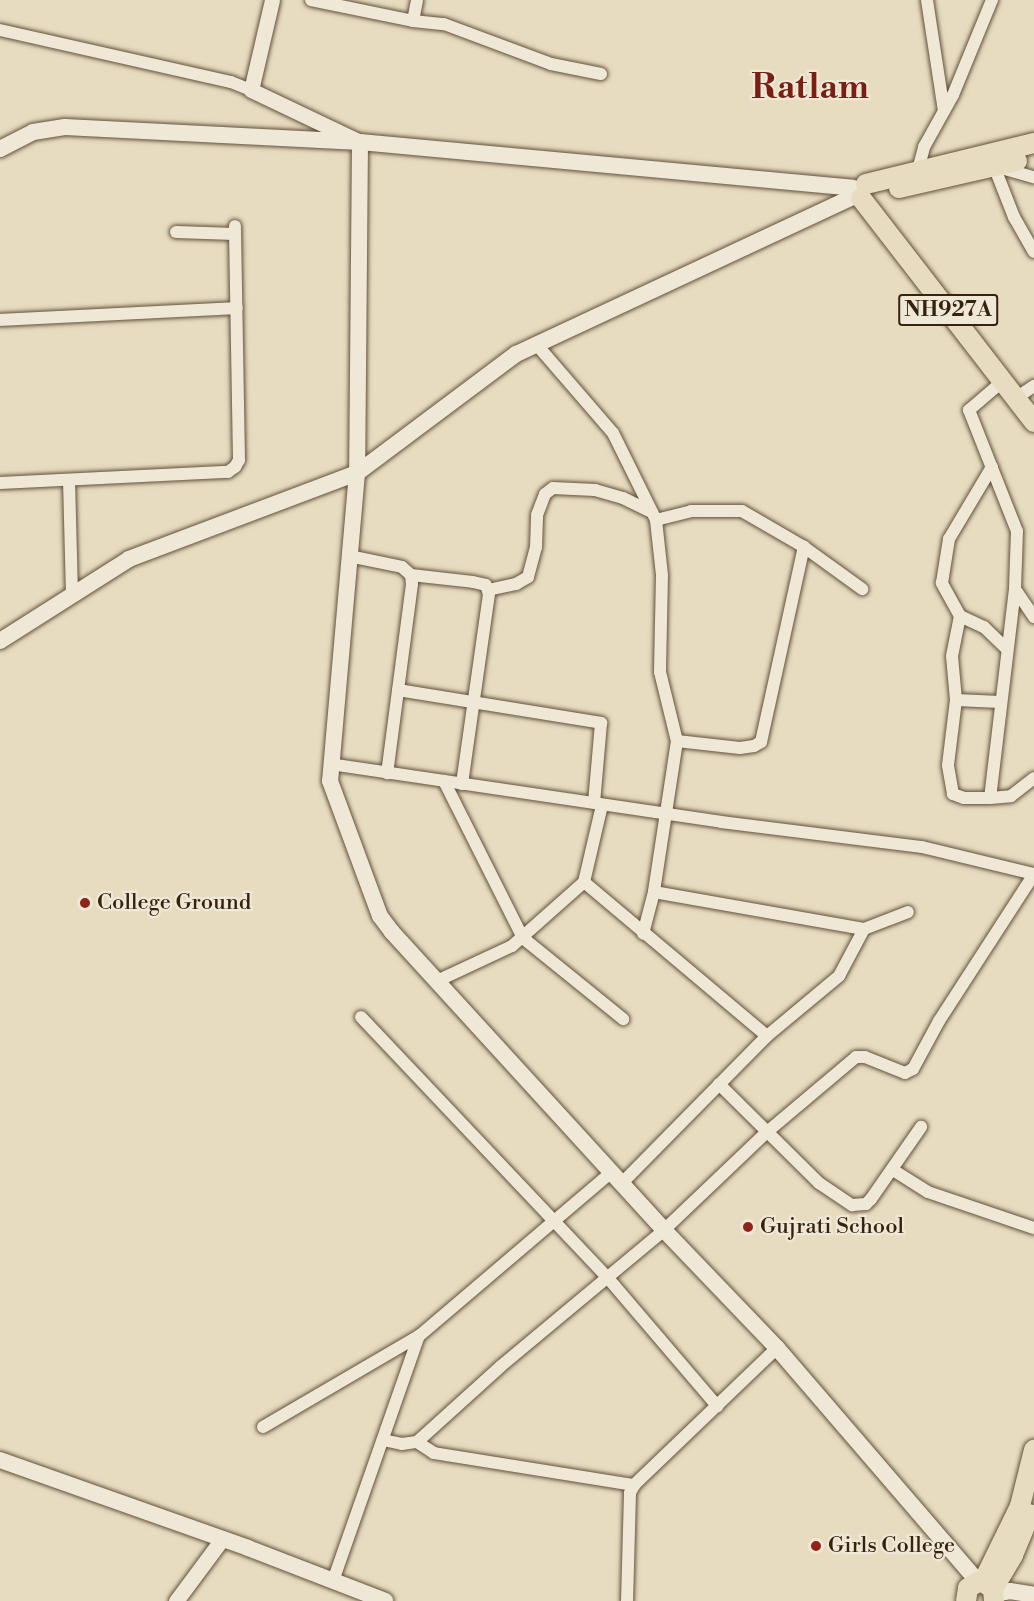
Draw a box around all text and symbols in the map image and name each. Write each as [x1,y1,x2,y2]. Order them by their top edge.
district label: Ratlam [751,69,869,109]
road number: NH927A [897,292,999,328]
place label: College Ground [97,890,251,916]
marker: College Ground [78,896,92,910]
place label: Gujrati School [760,1214,904,1240]
marker: Gujrati School [741,1220,755,1234]
place label: Girls College [828,1533,955,1559]
marker: Girls College [809,1539,823,1553]

